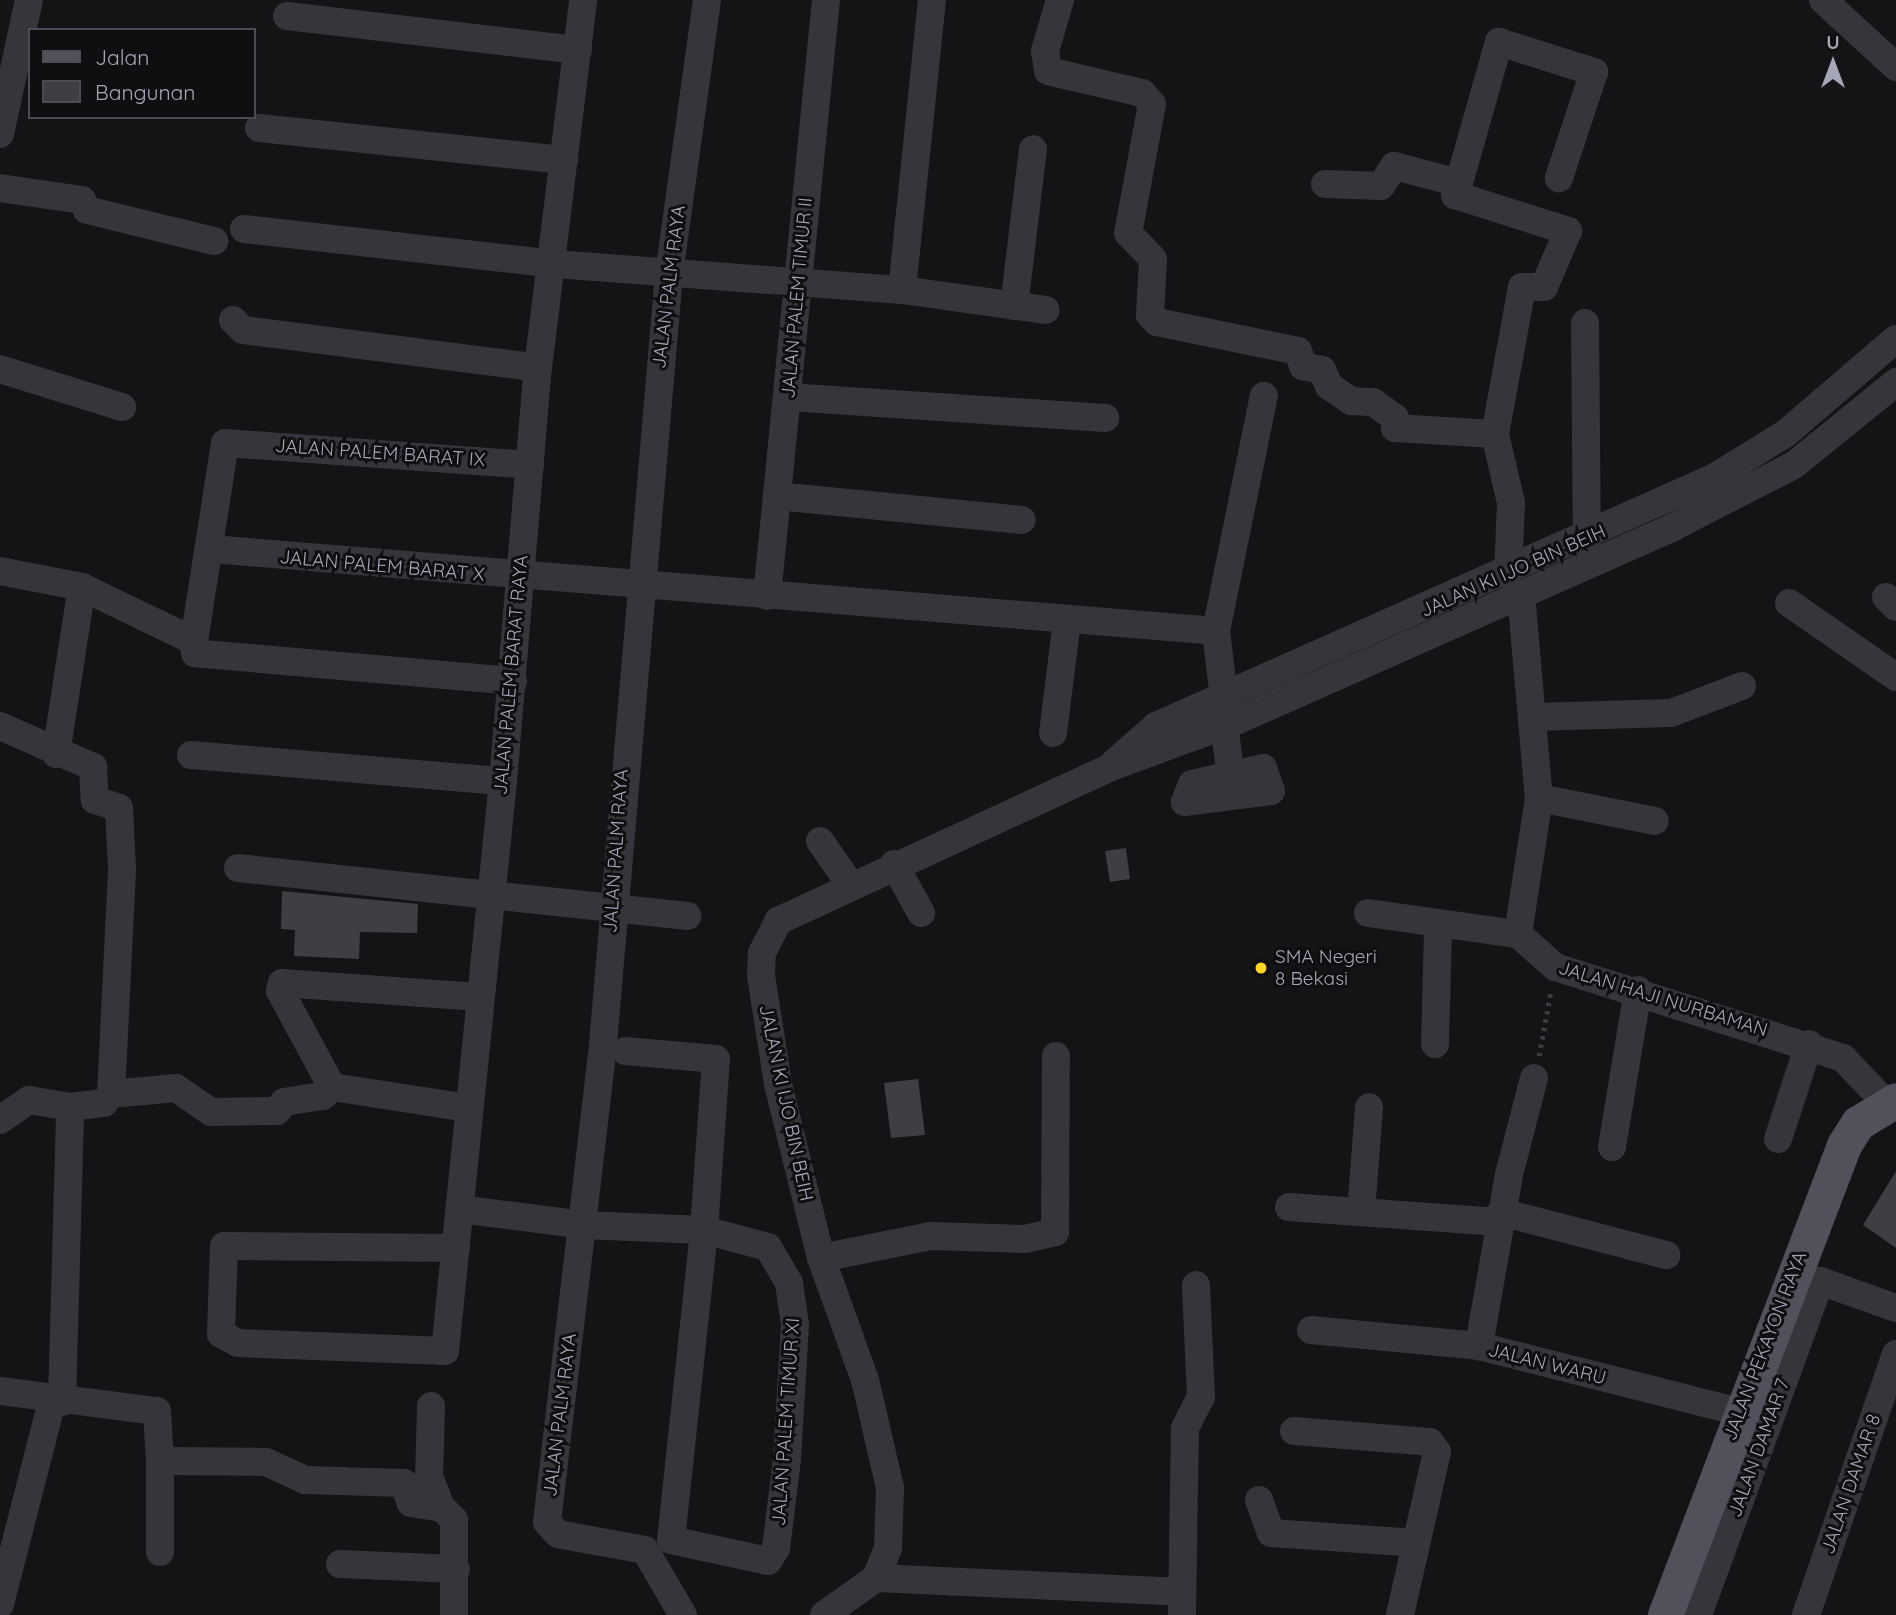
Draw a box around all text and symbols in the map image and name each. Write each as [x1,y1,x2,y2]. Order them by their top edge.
legend [28,28,256,119]
north arrow [1798,28,1868,98]
text: U [1826,30,1840,54]
text: Jalan [95,44,149,70]
text: Bangunan [95,79,195,105]
street label: JALAN PALEM TIMUR II [777,196,817,400]
street label: JALAN PALM RAYA [648,204,690,370]
street label: JALAN PALEM BARAT IX [274,434,486,472]
street label: JALAN KI IJO BIN BEIH [1417,520,1609,622]
street label: JALAN PALEM BARAT X [278,546,486,586]
street label: JALAN PALEM BARAT RAYA [489,554,533,796]
street label: JALAN PALM RAYA [599,768,633,934]
place label: SMA Negeri 8 Bekasi [1275,946,1377,990]
street label: JALAN HAJI NURBAMAN [1556,956,1770,1042]
marker: SMA Negeri 8 Bekasi [1253,960,1269,976]
street label: JALAN KI IJO BIN BEIH [754,1003,818,1203]
street label: JALAN PEKAYON RAYA [1718,1248,1812,1444]
street label: JALAN PALEM TIMUR XI [767,1317,805,1527]
street label: JALAN PALM RAYA [539,1332,581,1498]
street label: JALAN WARU [1486,1338,1608,1390]
street label: JALAN DAMAR 7 [1723,1376,1795,1520]
street label: JALAN DAMAR 8 [1816,1411,1886,1557]

